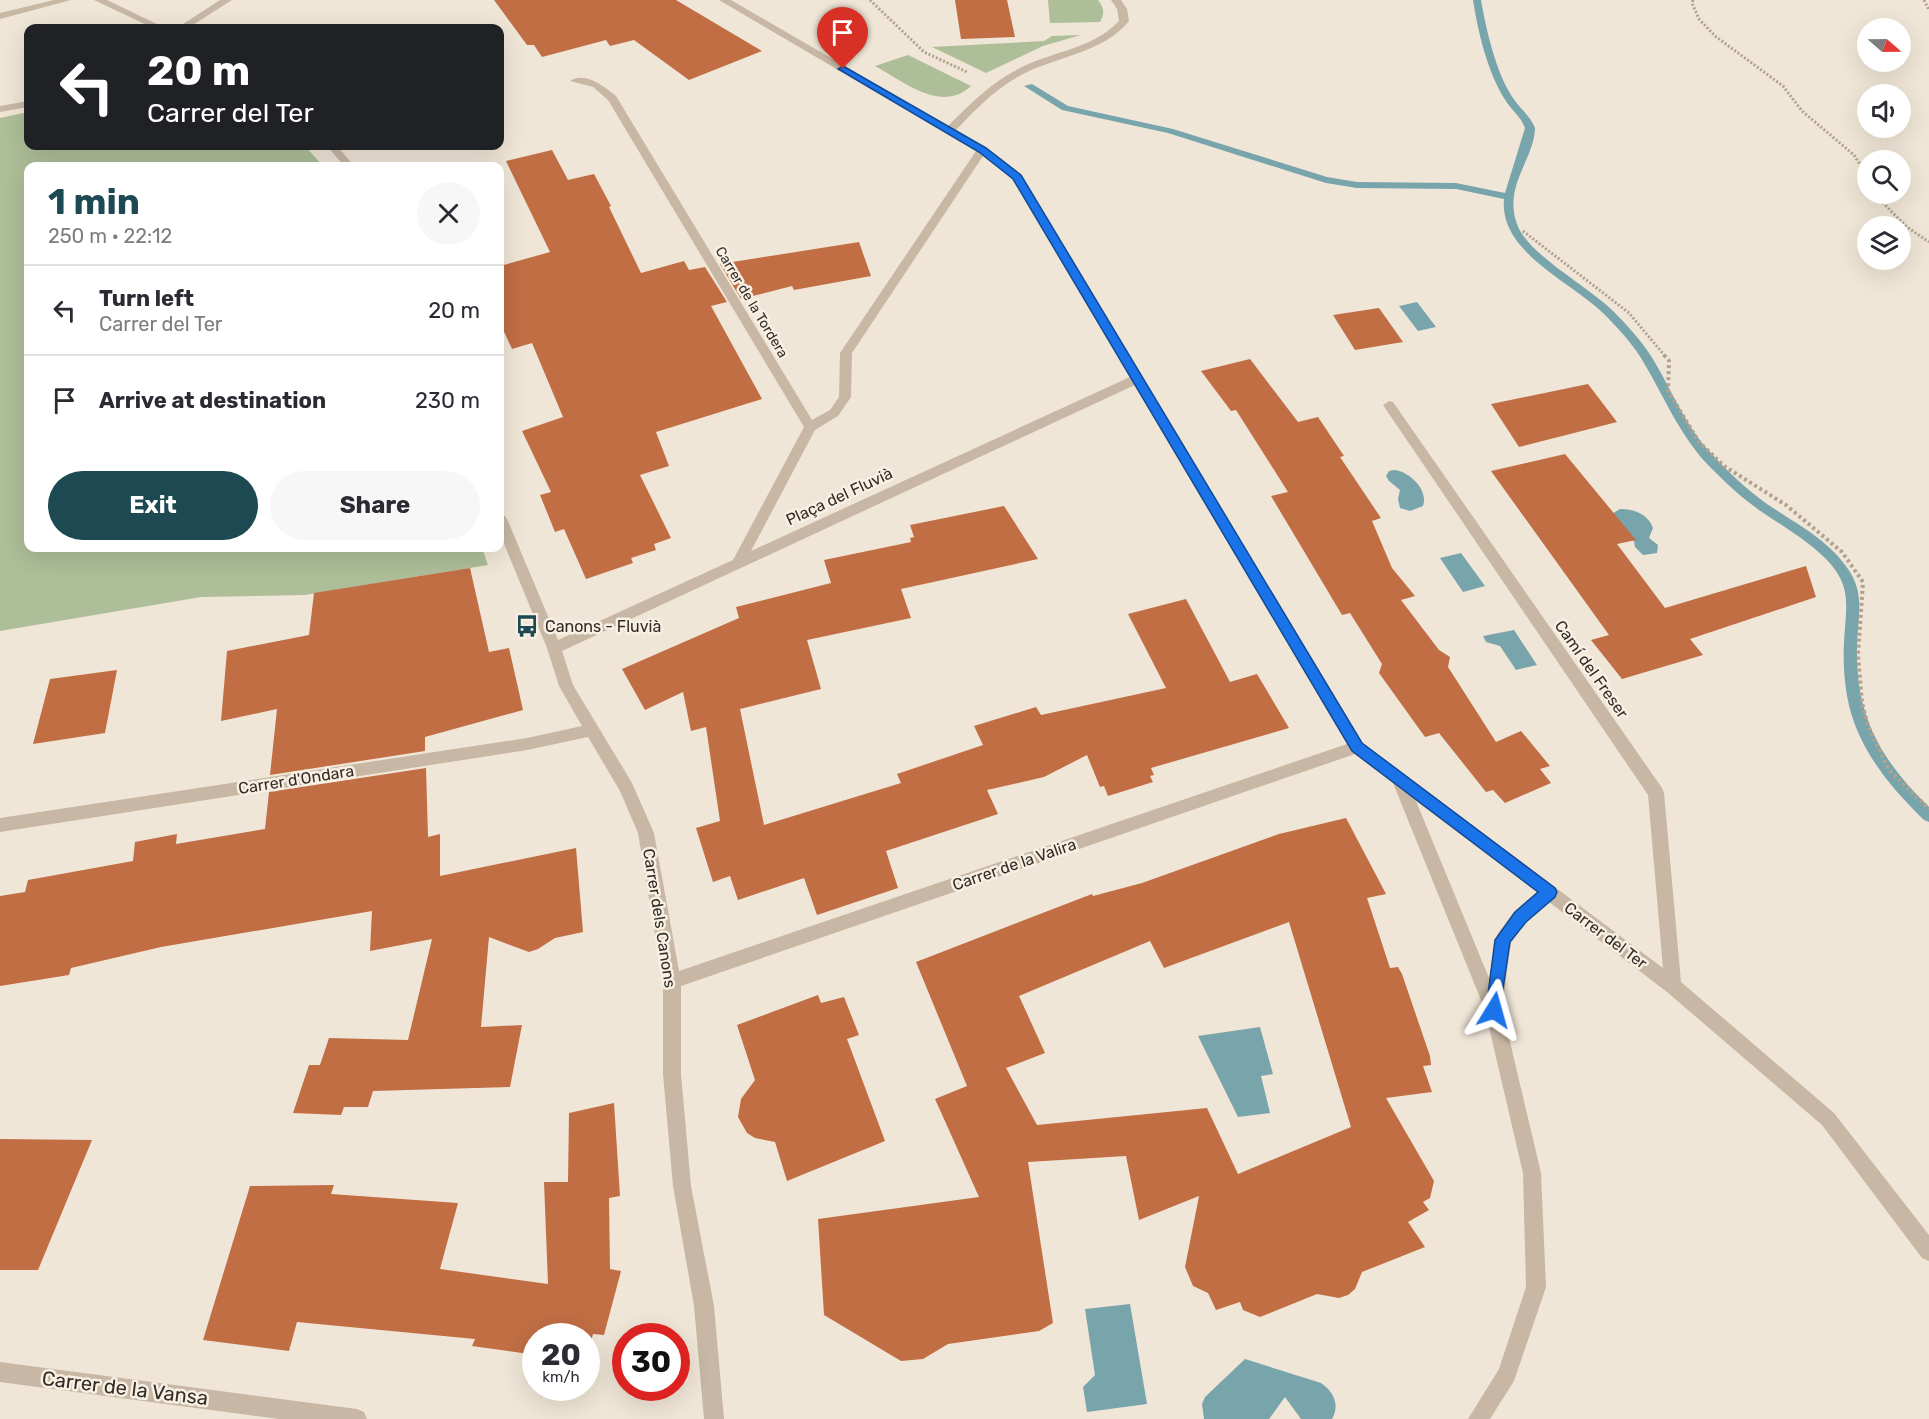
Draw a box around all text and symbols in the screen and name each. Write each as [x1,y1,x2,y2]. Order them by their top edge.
pin [817,7,868,69]
icon: arrive [826,16,859,49]
north arrow [1857,18,1911,72]
map controls [1857,18,1911,270]
text: 20 m [147,46,250,96]
icon: left [48,48,126,126]
button: sound [1857,84,1911,138]
text: Carrer del Ter [147,97,314,129]
button: search [1857,150,1911,204]
text: 1 min [48,180,140,223]
button: close [417,182,480,245]
button: layers [1857,216,1911,270]
text: 250 m · 22:12 [48,224,172,248]
street label: Carrer de la Tordera [712,244,791,361]
text: Turn left [99,285,194,312]
icon: left [48,294,81,327]
text: 20 m [428,297,480,324]
text: Carrer del Ter [99,312,222,336]
icon: arrive [48,384,81,417]
text: Arrive at destination [99,387,326,414]
text: 230 m [415,387,480,414]
street label: Plaça del Fluvià [783,463,895,529]
button: Exit [48,471,258,540]
button: Share [270,471,480,540]
bus stop icon: Canons - Fluvià [514,613,540,639]
place label: Canons - Fluvià [545,617,661,636]
street label: Camí del Freser [1551,617,1632,722]
street label: Carrer d'Ondara [237,761,355,798]
street label: Carrer de la Valira [950,834,1079,895]
street label: Carrer dels Canons [639,847,680,989]
street label: Carrer del Ter [1561,898,1651,973]
position arrow [1462,978,1526,1042]
speed limit sign: 30 [612,1323,690,1401]
text: 20 [541,1337,581,1373]
street label: Carrer de la Vansa [41,1366,209,1410]
text: km/h [542,1368,580,1386]

